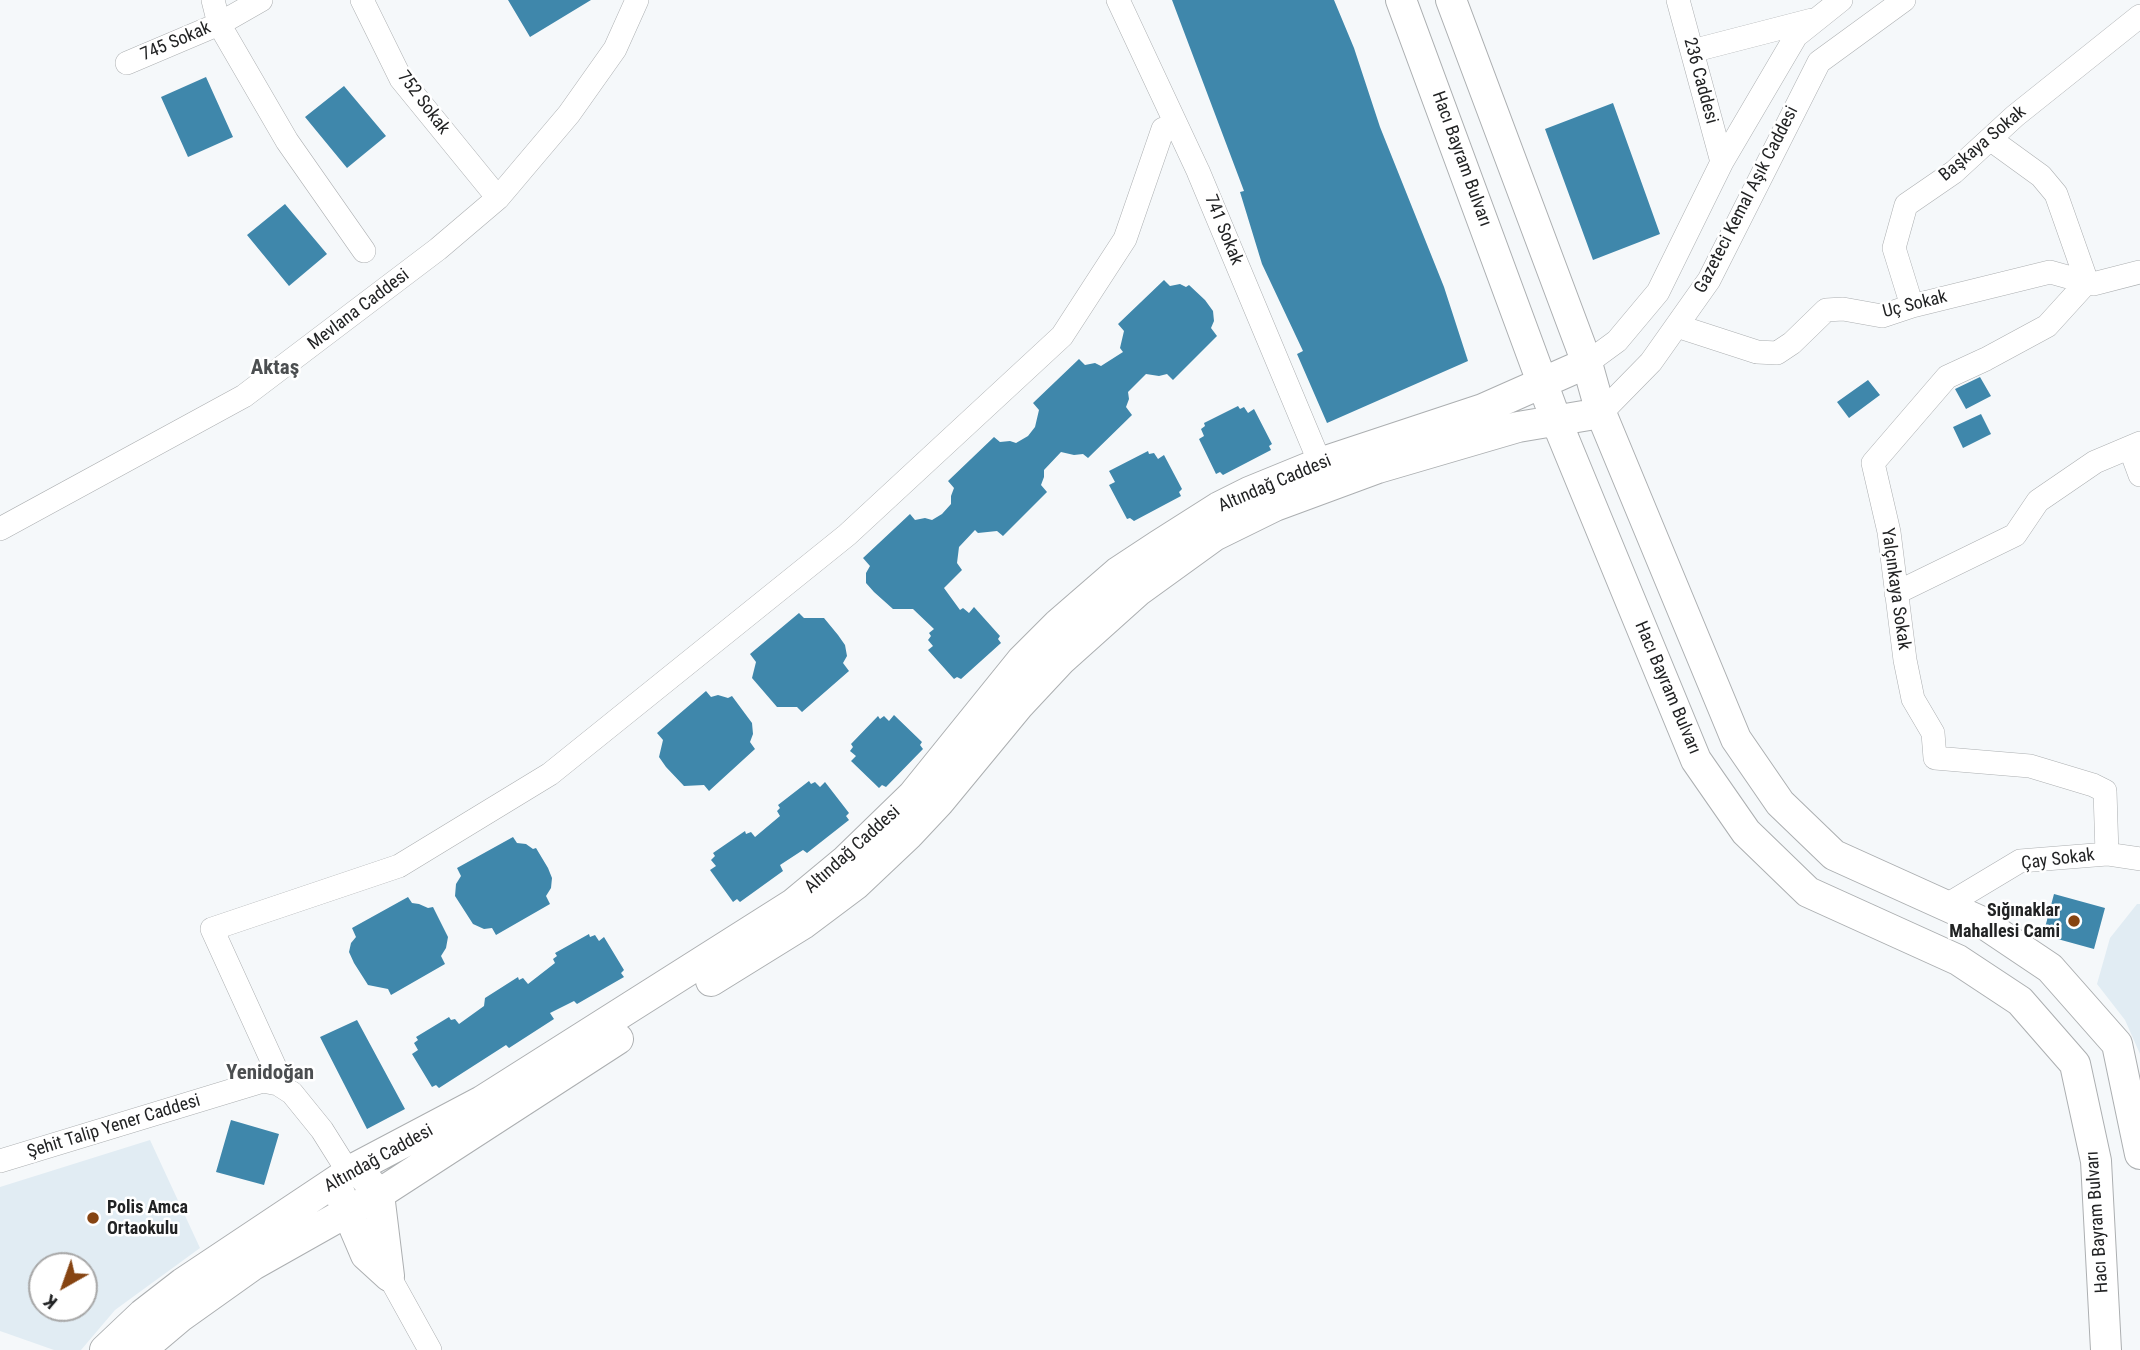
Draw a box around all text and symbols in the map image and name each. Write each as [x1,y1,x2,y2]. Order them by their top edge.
street label: 745 Sokak [138,18,214,66]
street label: 236 Caddesi [1678,36,1722,126]
street label: 752 Sokak [392,67,454,139]
street label: Hacı Bayram Bulvarı [1427,88,1495,230]
street label: Başkaya Sokak [1935,101,2031,187]
street label: Gazeteci Kemal Aşık Caddesi [1690,103,1804,297]
street label: 741 Sokak [1199,192,1247,268]
street label: Mevlana Caddesi [304,265,414,355]
street label: Uç Sokak [1880,287,1950,323]
district label: Aktaş [251,356,299,382]
street label: Altındağ Caddesi [1215,450,1335,518]
street label: Yalçınkaya Sokak [1876,527,1914,651]
street label: Hacı Bayram Bulvarı [1629,618,1705,758]
street label: Altındağ Caddesi [801,802,905,898]
street label: Çay Sokak [2020,845,2096,875]
place label: Sığınaklar Mahallesi Cami [1949,900,2060,942]
marker: Sığınaklar Mahallesi Cami [2066,913,2082,929]
district label: Yenidoğan [226,1061,314,1087]
street label: Şehit Talip Yener Caddesi [25,1090,203,1164]
street label: Altındağ Caddesi [321,1120,437,1198]
street label: Hacı Bayram Bulvarı [2082,1150,2114,1294]
place label: Polis Amca Ortaokulu [107,1197,188,1240]
marker: Polis Amca Ortaokulu [85,1210,101,1226]
north arrow [28,1252,98,1322]
text: K [39,1290,62,1314]

